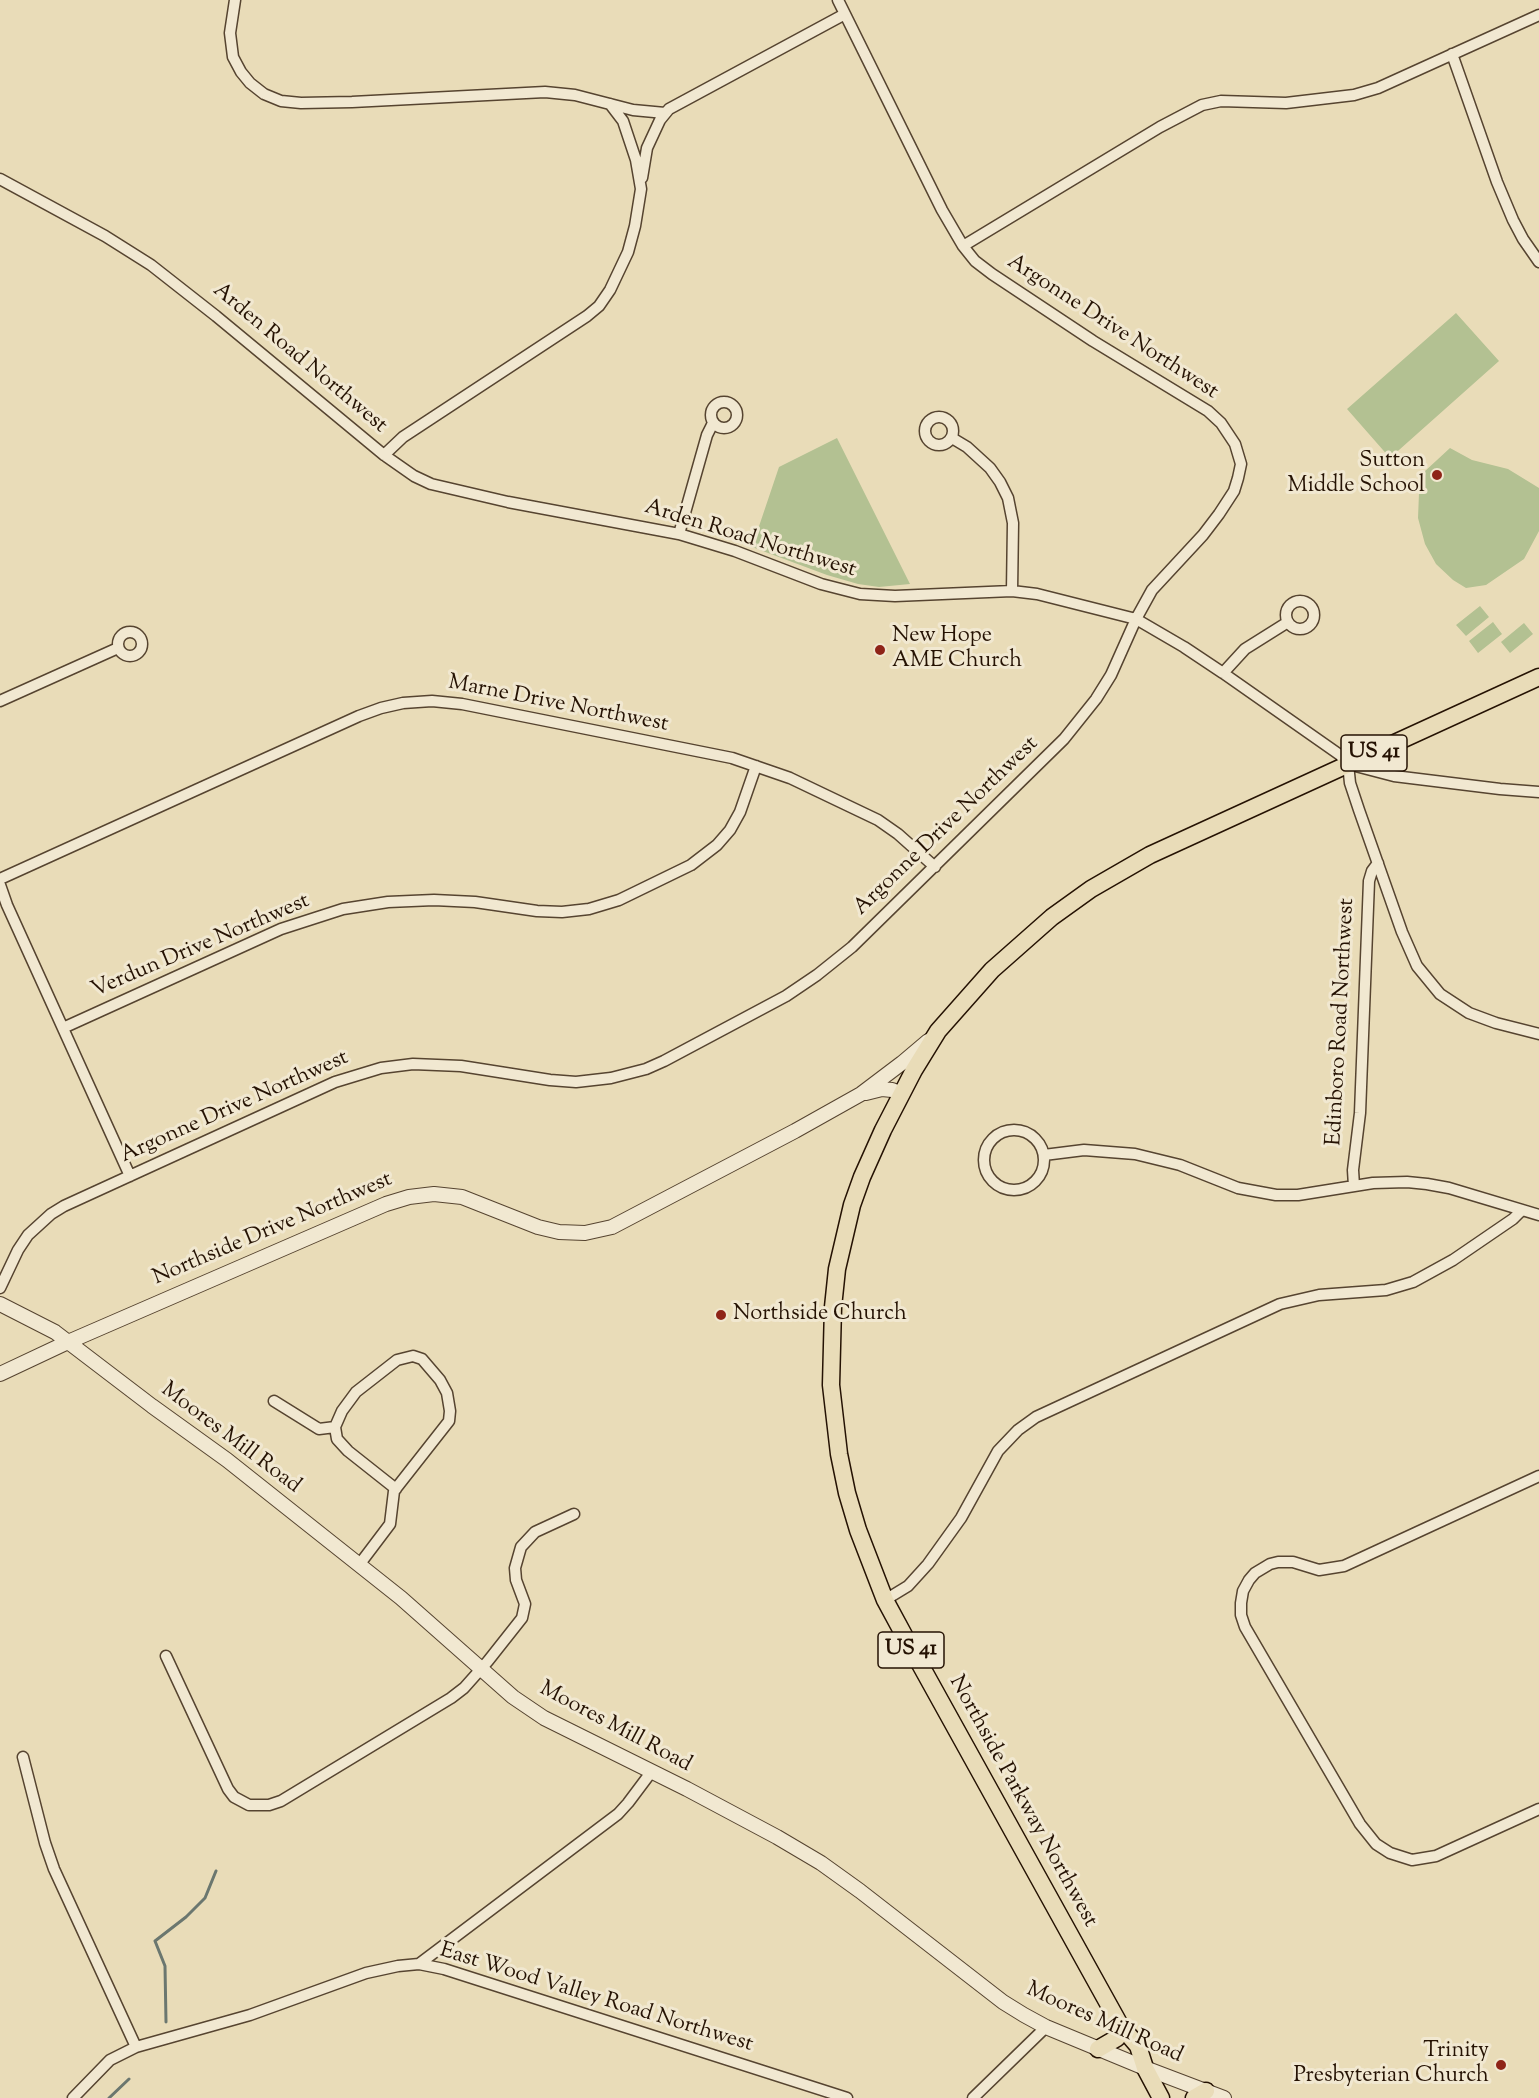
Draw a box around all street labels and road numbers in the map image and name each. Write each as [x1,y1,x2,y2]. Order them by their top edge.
street label: Argonne Drive Northwest [1001,250,1223,406]
street label: Arden Road Northwest [206,278,392,440]
street label: Arden Road Northwest [641,495,859,585]
street label: Marne Drive Northwest [446,671,670,739]
street label: Argonne Drive Northwest [849,732,1045,922]
road number: US 41 [1341,735,1407,771]
street label: Verdun Drive Northwest [88,889,314,1005]
street label: Edinboro Road Northwest [1322,898,1362,1146]
street label: Argonne Drive Northwest [117,1046,353,1170]
street label: Northside Drive Northwest [149,1168,397,1292]
street label: Moores Mill Road [155,1378,305,1500]
road number: US 41 [878,1632,944,1668]
street label: Northside Parkway Northwest [942,1672,1102,1932]
street label: Moores Mill Road [534,1677,696,1779]
street label: East Wood Valley Road Northwest [436,1939,756,2059]
street label: Moores Mill Road [1022,1978,1186,2070]

